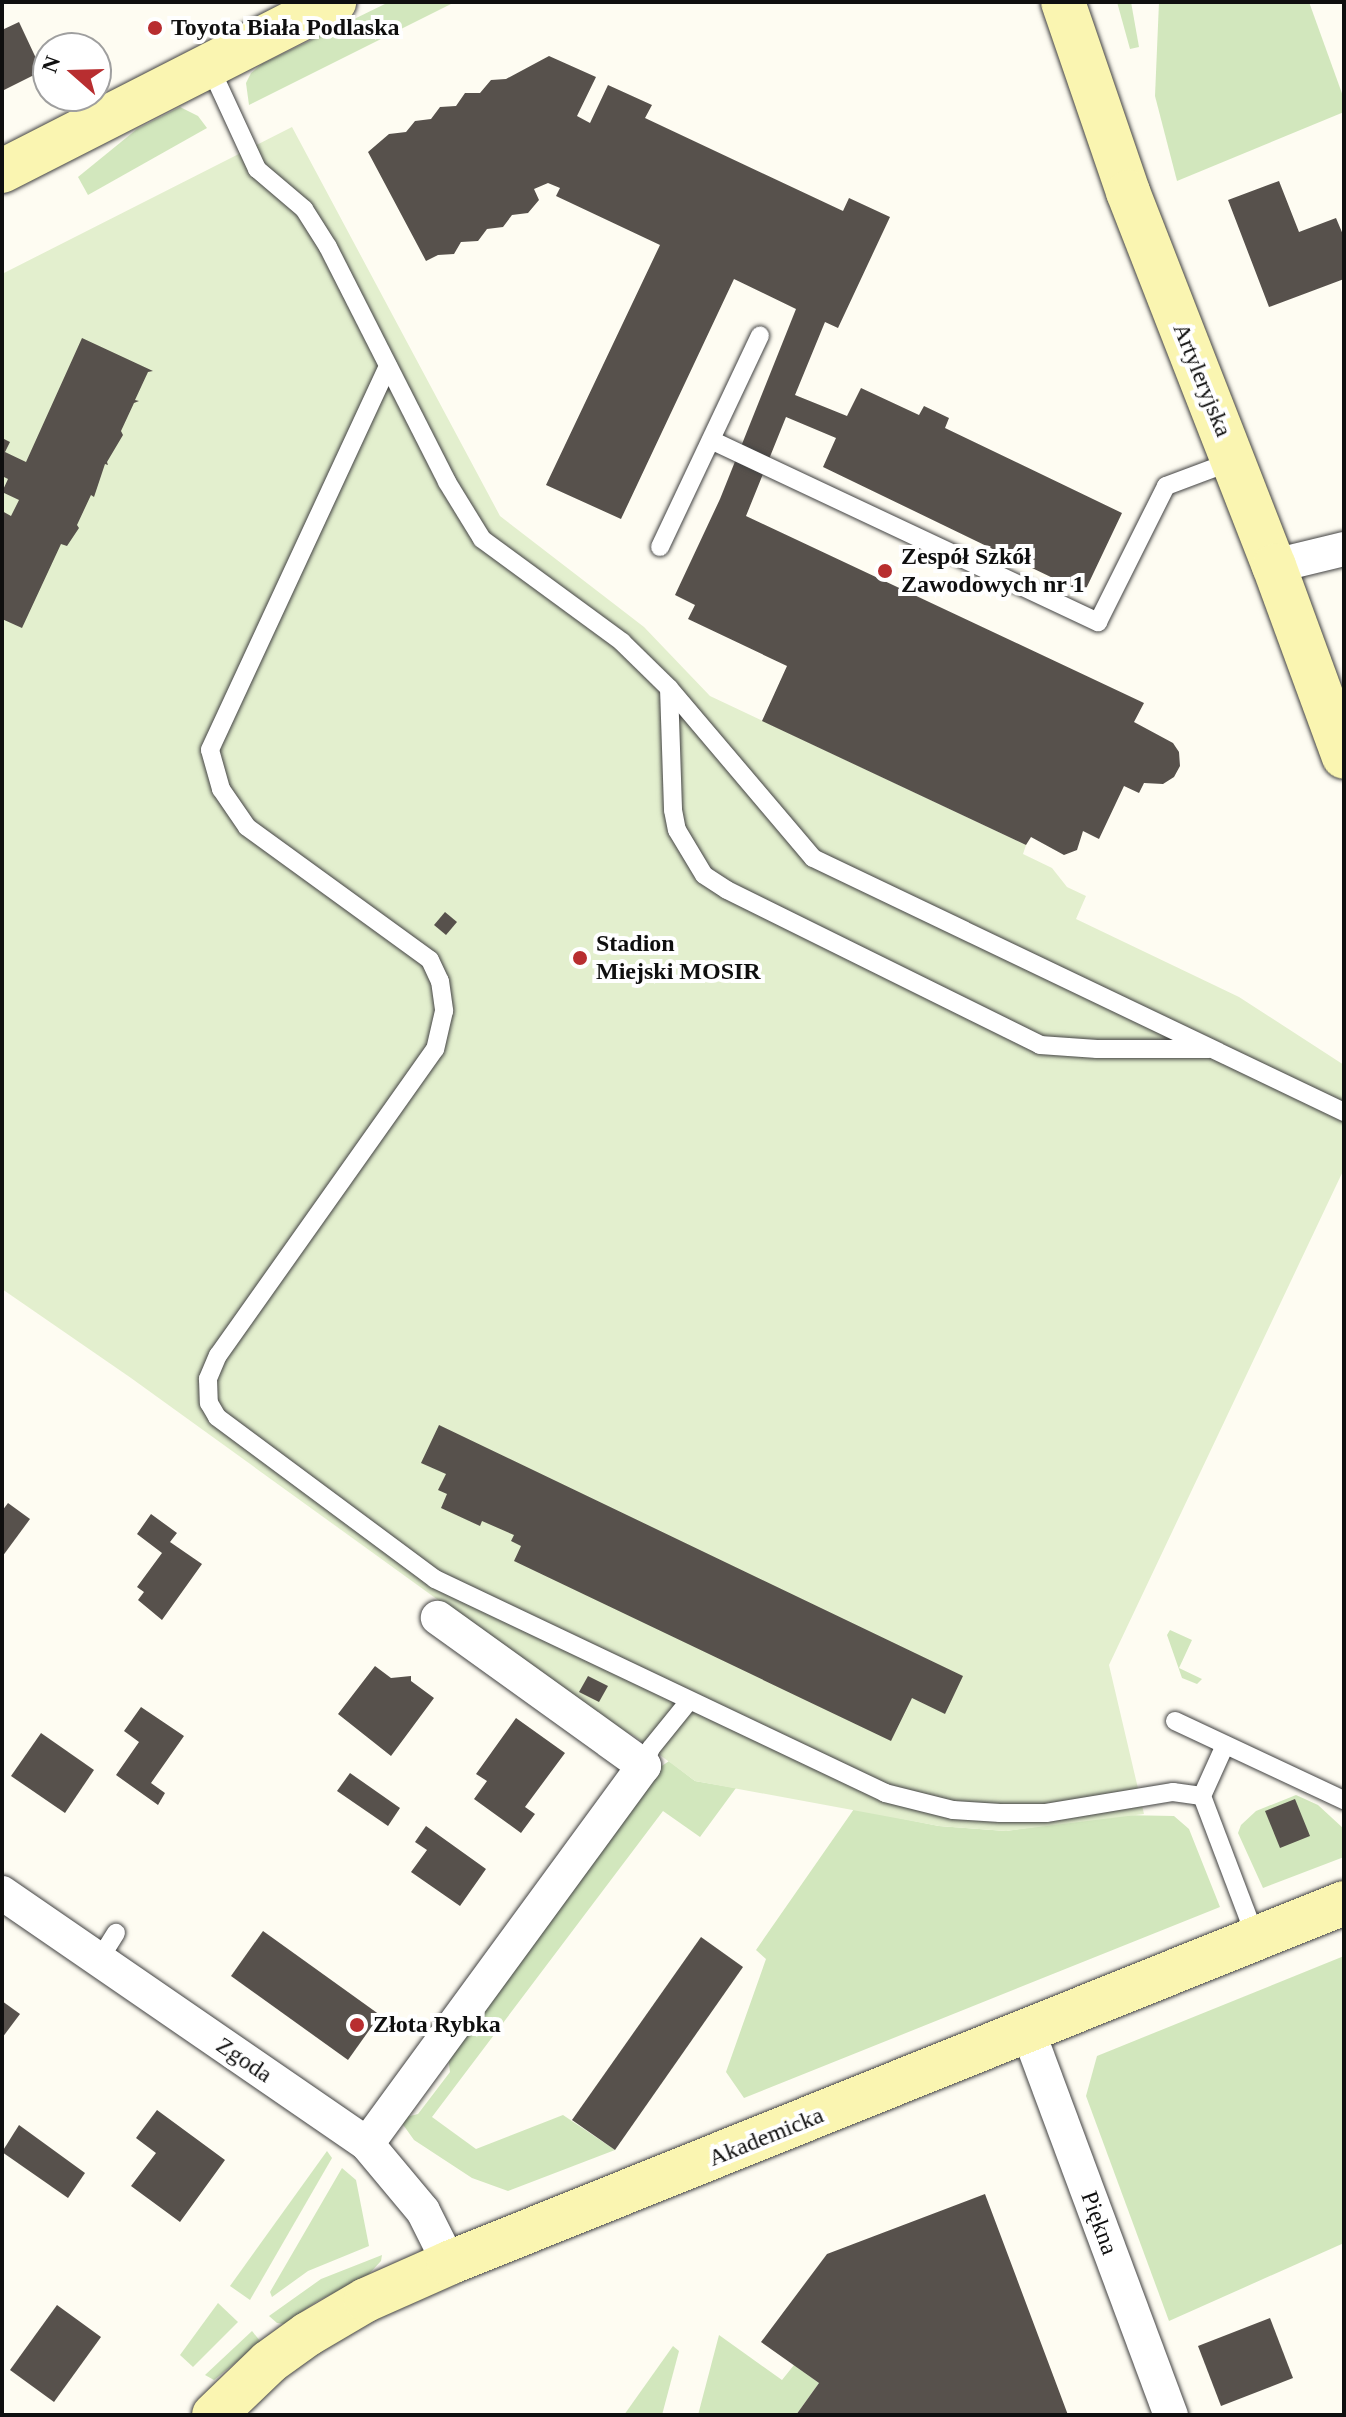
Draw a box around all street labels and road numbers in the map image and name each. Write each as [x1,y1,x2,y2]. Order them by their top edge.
street label: Artyleryjska [1166,319,1238,441]
street label: Zgoda [211,2031,277,2089]
street label: Akademicka [704,2101,828,2173]
street label: Piękna [1074,2187,1124,2259]

